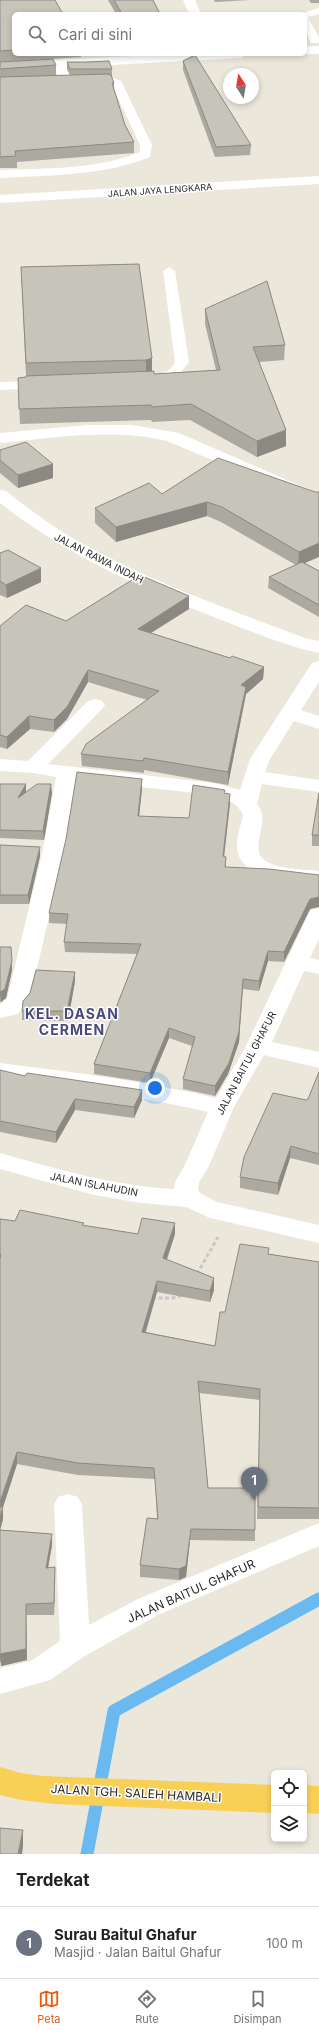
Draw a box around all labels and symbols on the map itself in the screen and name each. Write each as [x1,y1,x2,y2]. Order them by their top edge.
north arrow [223,68,259,104]
street label: JALAN JAYA LENGKARA [107,181,213,199]
street label: JALAN RAWA INDAH [52,530,146,586]
district label: KEL. DASAN CERMEN [25,1005,119,1038]
street label: JALAN BAITUL GHAFUR [214,1009,279,1117]
your location [145,1078,165,1098]
street label: JALAN ISLAHUDIN [49,1170,139,1198]
pin: 1 [241,1467,267,1500]
street label: JALAN BAITUL GHAFUR [125,1556,258,1626]
street label: JALAN TGH. SALEH HAMBALI [50,1781,222,1805]

